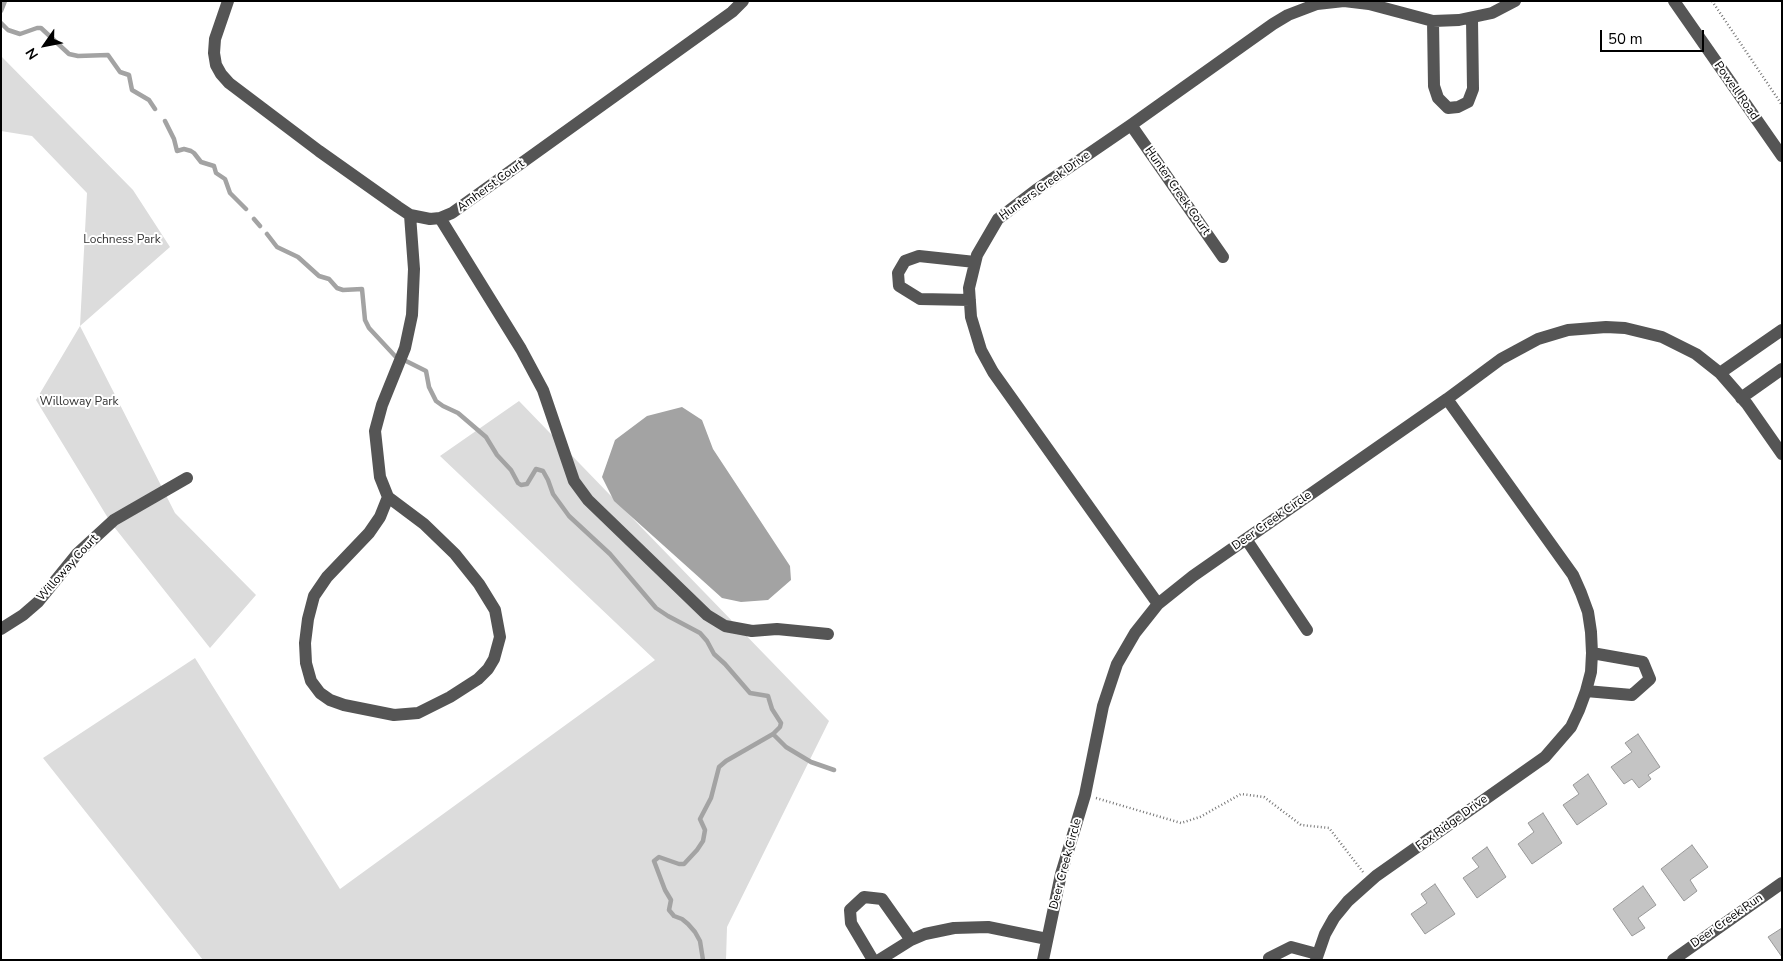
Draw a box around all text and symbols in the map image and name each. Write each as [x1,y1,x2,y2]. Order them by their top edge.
north arrow [20,20,70,70]
scale bar [1603,20,1707,52]
text: 50 m [1608,29,1643,49]
text: N [21,44,43,63]
street label: Powell Road [1710,59,1762,123]
street label: Hunter Creek Court [1141,144,1213,238]
street label: Hunters Creek Drive [997,148,1093,224]
street label: Amherst Court [455,157,527,215]
park label: Lochness Park [83,233,161,247]
park label: Willoway Park [39,395,119,409]
street label: Deer Creek Circle [1229,488,1315,554]
street label: Willoway Court [34,532,102,604]
street label: Fox Ridge Drive [1413,792,1491,854]
street label: Deer Creek Circle [1047,817,1085,911]
street label: Deer Creek Run [1688,891,1766,951]

